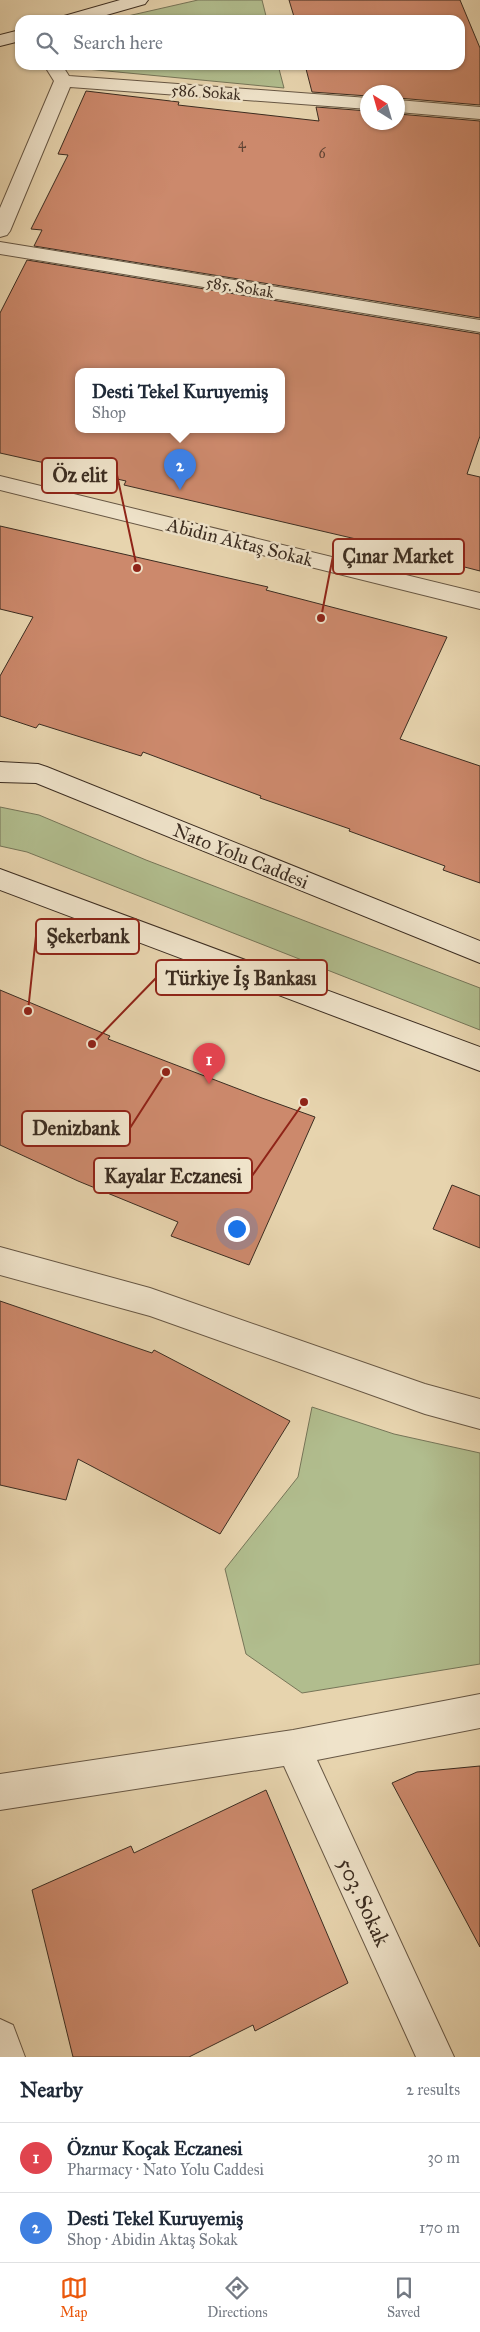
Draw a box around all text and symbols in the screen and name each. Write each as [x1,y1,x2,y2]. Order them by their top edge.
search box [15,15,465,70]
icon: search [33,29,61,57]
text: Search here [73,31,163,54]
street label: 586. Sokak [171,80,242,104]
north arrow [360,85,405,130]
house number: 4 [238,135,247,152]
house number: 6 [318,145,326,162]
street label: 585. Sokak [205,272,276,302]
popup [75,368,285,433]
text: Desti Tekel Kuruyemiş [92,380,268,403]
text: Shop [92,403,126,422]
pin: 2 [164,449,196,490]
callout: Öz elit [42,458,117,493]
text: Öz elit [52,462,108,487]
street label: Abidin Aktaş Sokak [164,512,316,571]
callout: Çınar Market [333,539,464,574]
text: Çınar Market [342,544,454,569]
street label: Nato Yolu Caddesi [170,818,312,894]
callout: Şekerbank [36,919,139,954]
text: Şekerbank [47,924,130,949]
callout: Türkiye İş Bankası [156,960,327,995]
text: Türkiye İş Bankası [164,964,317,991]
pin: 1 [193,1043,225,1084]
callout: Denizbank [22,1111,130,1146]
text: Denizbank [32,1116,121,1140]
callout: Kayalar Eczanesi [94,1158,252,1193]
text: Kayalar Eczanesi [104,1164,243,1189]
your location [224,1216,250,1242]
street label: 503. Sokak [332,1853,397,1951]
text: Nearby [20,2077,83,2103]
text: 2 results [406,2080,460,2099]
text: Öznur Koçak Eczanesi [67,2137,242,2160]
text: 1 [33,2148,39,2167]
text: 30 m [427,2148,460,2167]
text: Pharmacy · Nato Yolu Caddesi [67,2160,264,2179]
text: Desti Tekel Kuruyemiş [67,2207,243,2230]
text: 2 [32,2218,40,2237]
text: 170 m [419,2218,460,2237]
text: Shop · Abidin Aktaş Sokak [67,2230,238,2249]
tab: Map [60,2274,88,2321]
tab: Directions [207,2274,268,2321]
tab: Saved [387,2274,420,2321]

